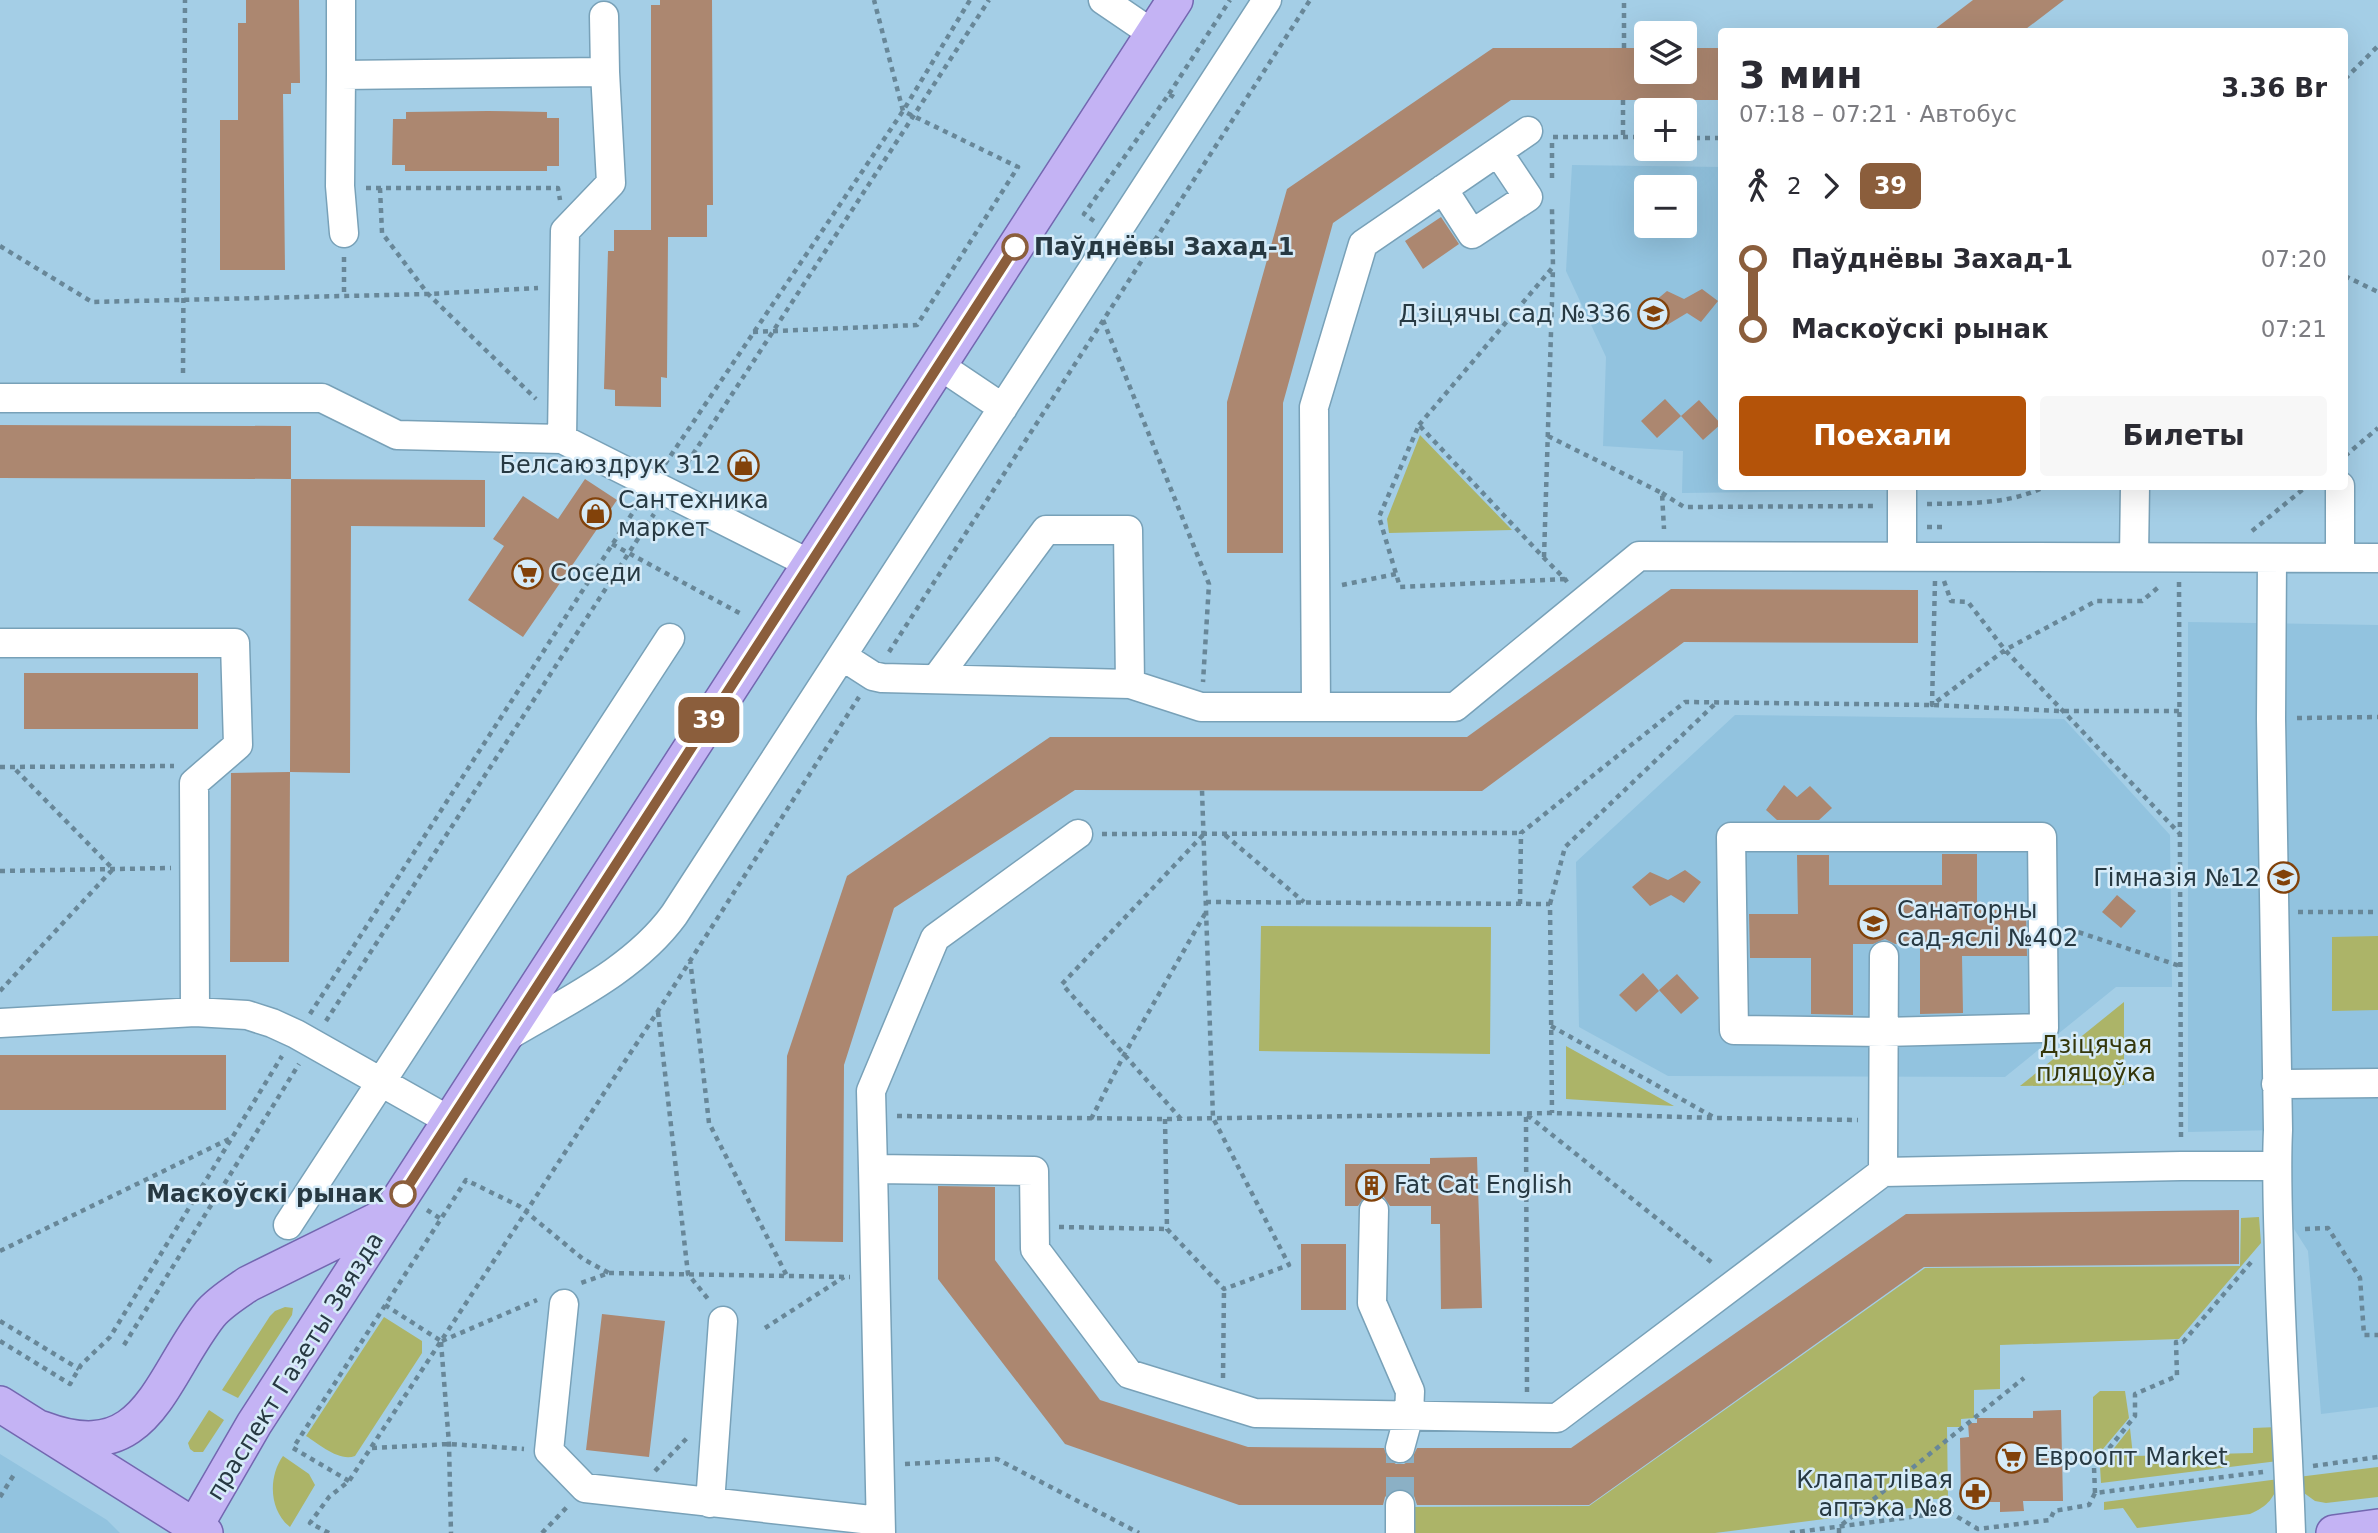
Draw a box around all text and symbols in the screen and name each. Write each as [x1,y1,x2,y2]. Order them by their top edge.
map controls [1634,21,1697,238]
button: layers [1634,21,1697,84]
text: 3 мин [1739,53,1863,97]
text: 3.36 Br [2221,73,2327,103]
button: + [1634,98,1697,161]
text: 07:18 – 07:21 · Автобус [1739,101,2017,127]
icon: walk [1739,167,1777,205]
icon: forward [1812,167,1850,205]
text: 39 [1874,172,1907,200]
text: 2 [1787,173,1802,199]
button: − [1634,175,1697,238]
place label: Паўднёвы Захад-1 [1034,233,1294,261]
marker: Паўднёвы Захад-1 [1002,234,1028,260]
text: Паўднёвы Захад-1 [1791,244,2073,274]
text: 07:20 [2261,246,2327,272]
school or university icon: Дзіцячы сад №336 [1637,297,1671,331]
place label: Дзіцячы сад №336 [1398,300,1631,328]
text: Маскоўскі рынак [1791,314,2049,344]
text: 07:21 [2261,316,2327,342]
button: Поехали [1739,396,2026,476]
button: Билеты [2040,396,2327,476]
shop icon: Белсаюздрук 312 [727,448,761,482]
place label: Белсаюздрук 312 [500,451,721,479]
place label: Сантехника маркет [618,486,769,542]
shop icon: Сантехника маркет [578,497,612,531]
supermarket icon: Соседи [510,556,544,590]
place label: Соседи [550,559,642,587]
line badge: 39 [678,697,740,743]
text: 39 [692,706,726,734]
school or university icon: Гімназія №12 [2266,861,2300,895]
place label: Гімназія №12 [2093,864,2260,892]
place label: Санаторны сад-яслі №402 [1897,896,2078,952]
school or university icon: Санаторны сад-яслі №402 [1857,907,1891,941]
park label: Дзіцячая пляцоўка [2036,1031,2156,1087]
building icon: Fat Cat English [1354,1168,1388,1202]
place label: Fat Cat English [1394,1171,1573,1199]
place label: Маскоўскі рынак [146,1180,384,1208]
marker: Маскоўскі рынак [390,1181,416,1207]
street label: праспект Газеты Звязда [201,1227,389,1505]
supermarket icon: Евроопт Market [1994,1440,2028,1474]
place label: Евроопт Market [2034,1443,2228,1471]
place label: Клапатлівая аптэка №8 [1796,1466,1953,1522]
pharmacy icon: Клапатлівая аптэка №8 [1959,1477,1993,1511]

